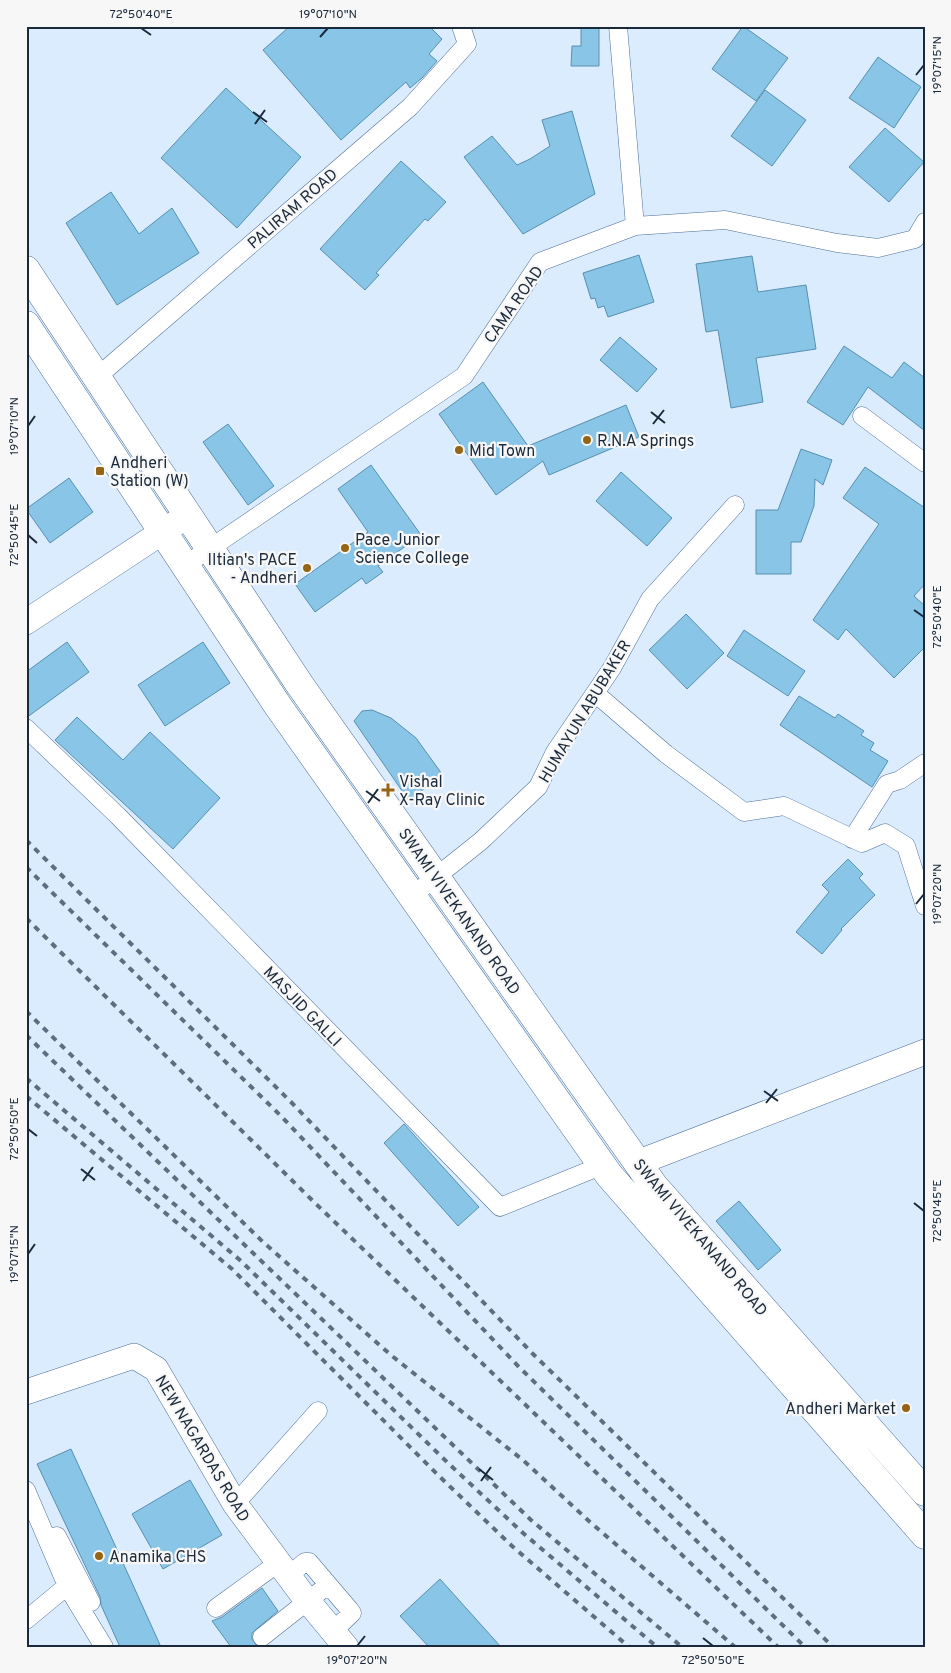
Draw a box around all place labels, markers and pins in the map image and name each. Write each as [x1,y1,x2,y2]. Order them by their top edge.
place label: R.N.A Springs [597,432,694,452]
marker: R.N.A Springs [581,434,593,446]
place label: Mid Town [469,442,535,462]
marker: Mid Town [453,444,465,456]
place label: Andheri Station (W) [110,454,189,492]
marker: Andheri Station (W) [94,465,106,477]
place label: Pace Junior Science College [355,531,469,569]
marker: Pace Junior Science College [339,542,351,554]
place label: IItian's PACE - Andheri [208,551,297,589]
marker: IItian's PACE - Andheri [301,562,313,574]
place label: Vishal X-Ray Clinic [399,773,485,811]
marker: Vishal X-Ray Clinic [381,783,395,797]
place label: Andheri Market [785,1400,896,1420]
marker: Andheri Market [900,1402,912,1414]
place label: Anamika CHS [109,1548,206,1568]
marker: Anamika CHS [93,1550,105,1562]

